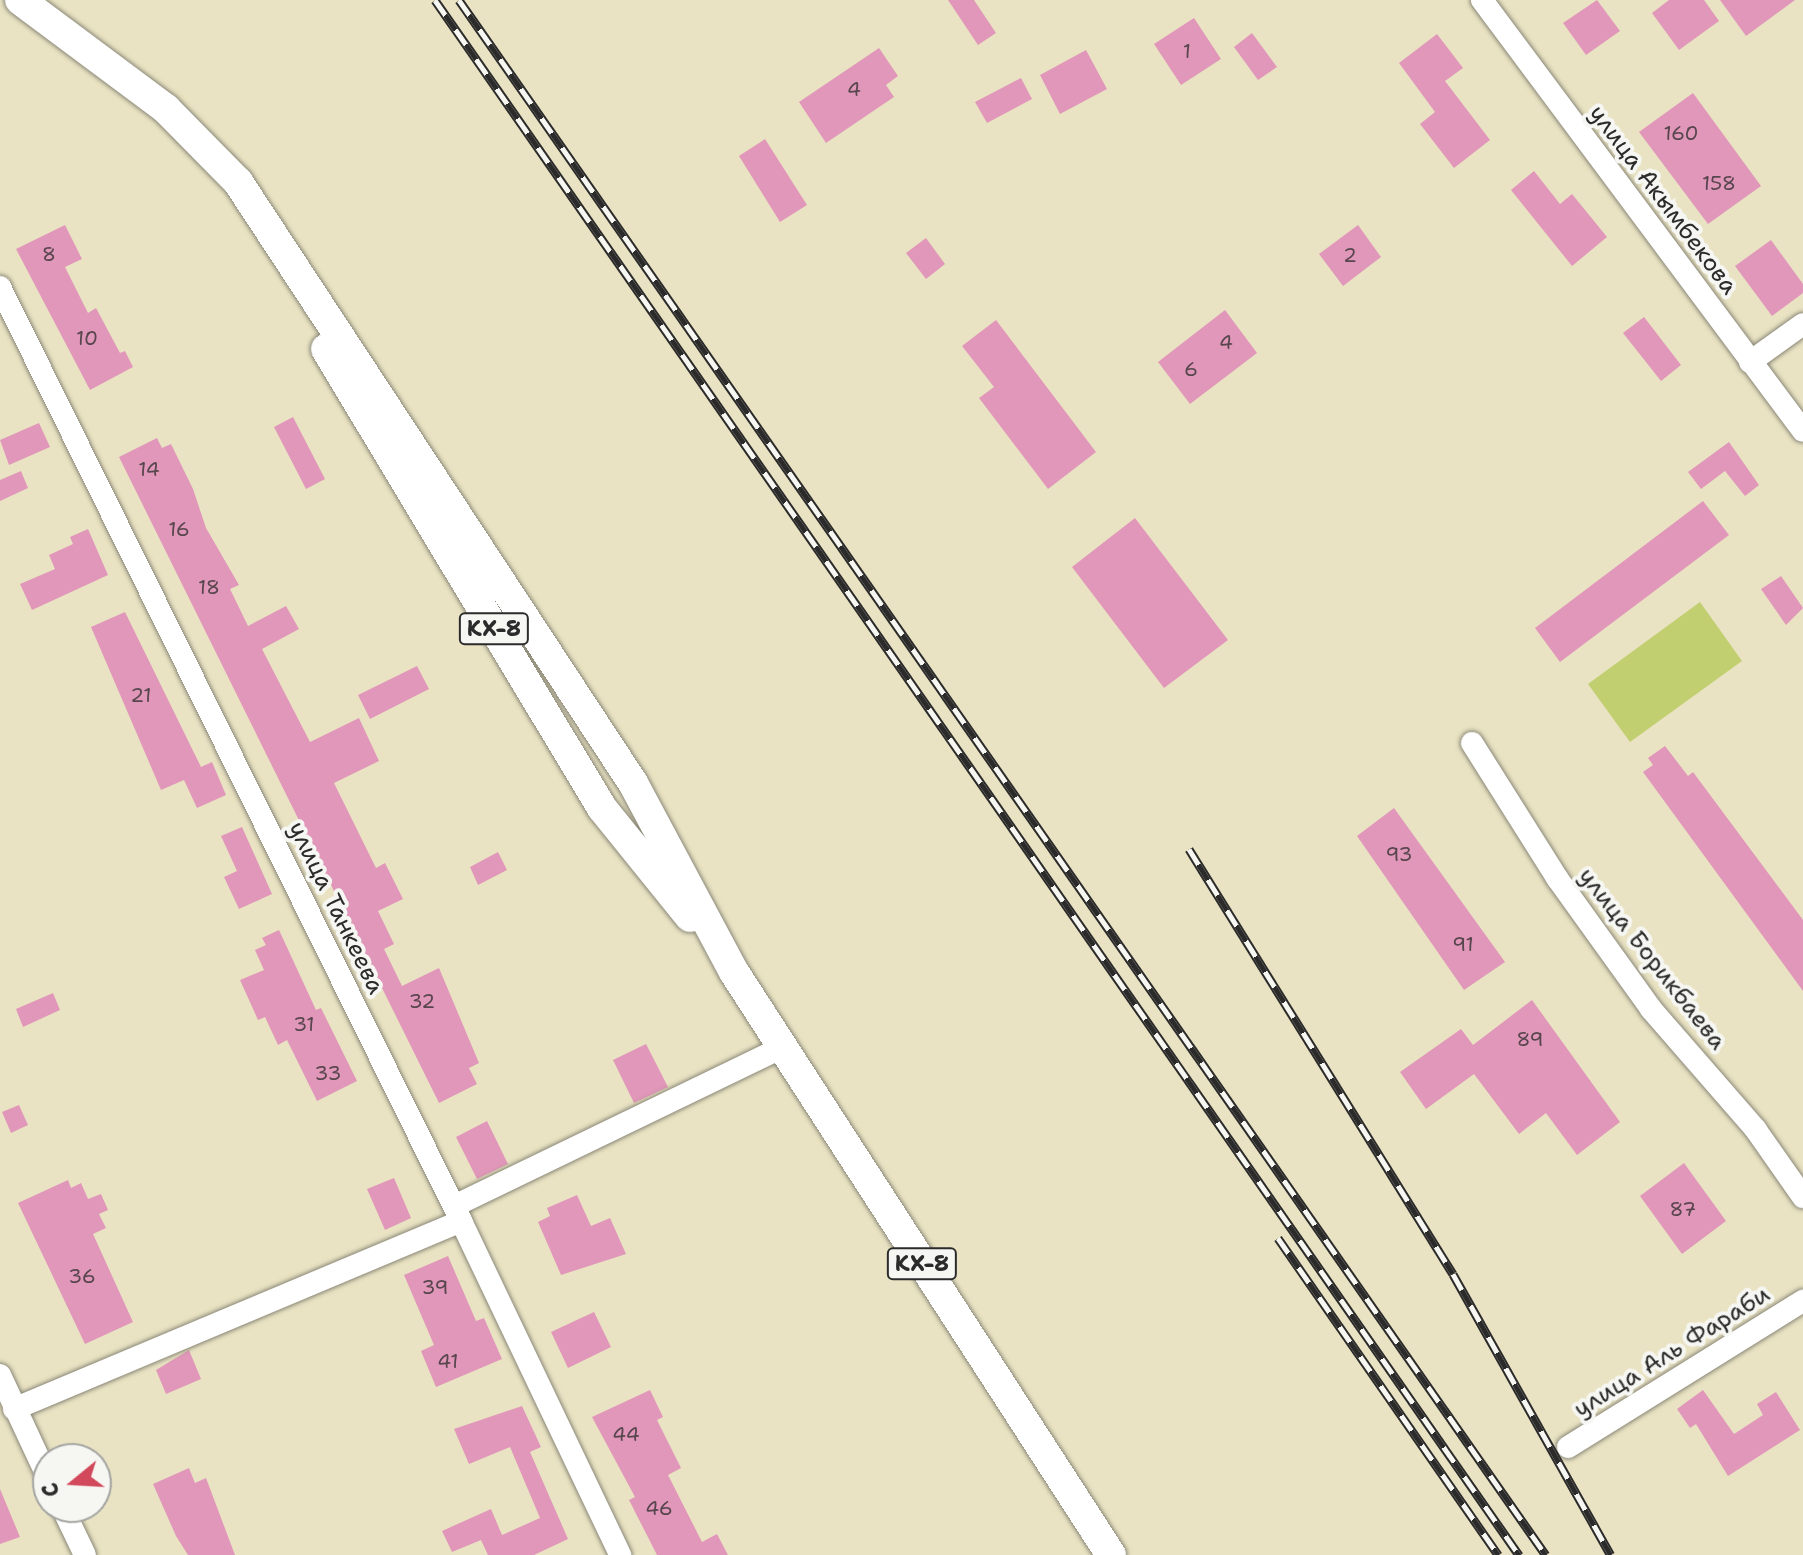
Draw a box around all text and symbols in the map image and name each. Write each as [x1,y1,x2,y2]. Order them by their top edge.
house number: 1 [1183,39,1191,63]
house number: 4 [847,77,861,101]
street label: улица Акымбекова [1583,100,1743,300]
house number: 160 [1663,121,1699,145]
house number: 158 [1702,171,1736,195]
house number: 8 [42,242,56,266]
house number: 2 [1343,243,1357,267]
house number: 10 [76,326,98,350]
house number: 4 [1219,330,1233,354]
house number: 6 [1184,357,1198,381]
house number: 14 [138,457,160,481]
house number: 16 [168,517,190,541]
house number: 18 [198,575,220,599]
road number: КХ-8 [458,611,530,647]
house number: 21 [130,683,152,707]
street label: улица Танкеева [282,817,390,999]
house number: 93 [1385,842,1413,866]
street label: улица Борикбаева [1572,862,1732,1056]
house number: 91 [1452,932,1474,956]
house number: 32 [409,989,435,1013]
house number: 31 [293,1012,315,1036]
house number: 89 [1517,1027,1543,1051]
house number: 33 [315,1061,341,1085]
house number: 87 [1670,1197,1696,1221]
road number: КХ-8 [886,1246,958,1282]
house number: 36 [68,1264,96,1288]
house number: 39 [422,1275,448,1299]
street label: улица Аль Фараби [1569,1280,1775,1424]
house number: 41 [437,1349,459,1373]
house number: 44 [612,1422,640,1446]
north arrow [32,1443,112,1523]
text: С [35,1479,66,1501]
house number: 46 [645,1496,673,1520]

